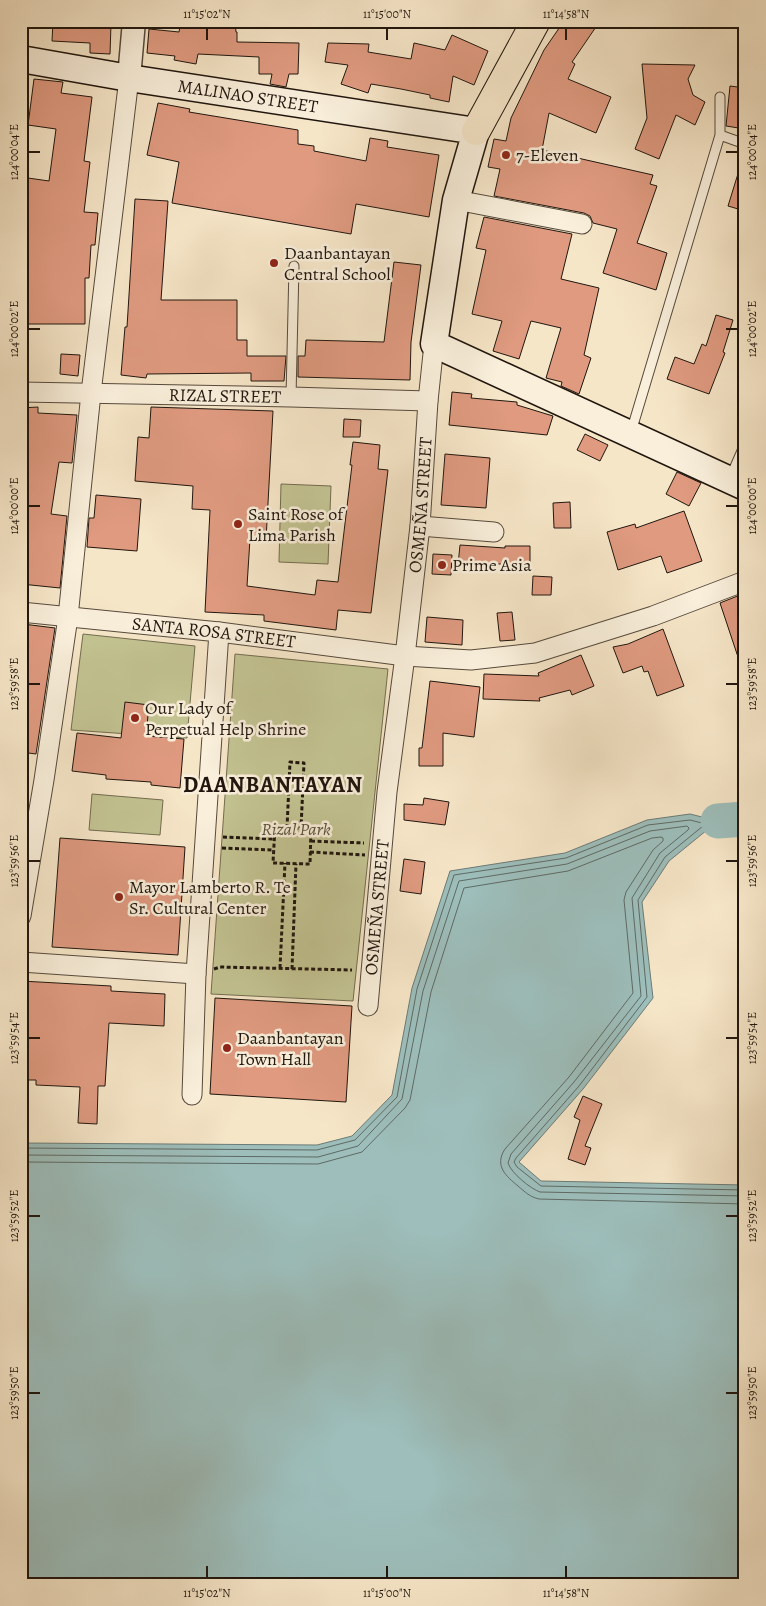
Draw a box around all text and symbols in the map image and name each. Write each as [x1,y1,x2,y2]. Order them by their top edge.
text: 11°15'02"N [183,6,231,22]
text: 11°15'00"N [363,6,411,22]
text: 11°14'58"N [543,6,590,22]
street label: MALINAO STREET [176,74,320,119]
text: 124°00'04"E [6,124,22,180]
text: 124°00'04"E [744,124,760,180]
place label: 7-Eleven [516,143,579,167]
marker: 7-Eleven [500,149,512,161]
place label: Daanbantayan Central School [284,241,391,286]
marker: Daanbantayan Central School [268,257,280,269]
text: 124°00'02"E [6,301,22,357]
text: 124°00'02"E [744,301,760,357]
street label: RIZAL STREET [169,383,282,409]
street label: OSMEÑA STREET [403,436,438,574]
text: 124°00'00"E [6,477,22,535]
text: 124°00'00"E [744,477,760,535]
place label: Saint Rose of Lima Parish [248,502,346,547]
marker: Saint Rose of Lima Parish [232,518,244,530]
place label: Prime Asia [452,553,532,577]
marker: Prime Asia [436,559,448,571]
street label: SANTA ROSA STREET [131,611,297,654]
text: 123°59'58"E [6,658,22,710]
text: 123°59'58"E [744,658,760,710]
place label: Our Lady of Perpetual Help Shrine [145,696,306,741]
marker: Our Lady of Perpetual Help Shrine [129,712,141,724]
district label: DAANBANTAYAN [183,770,363,800]
park label: Rizal Park [261,817,331,841]
text: 123°59'56"E [6,835,22,887]
text: 123°59'56"E [744,835,760,887]
street label: OSMEÑA STREET [359,838,395,976]
place label: Mayor Lamberto R. Te Sr. Cultural Center [129,875,291,920]
marker: Mayor Lamberto R. Te Sr. Cultural Center [113,891,125,903]
text: 123°59'54"E [6,1012,22,1064]
text: 123°59'54"E [744,1012,760,1064]
place label: Daanbantayan Town Hall [237,1026,344,1071]
marker: Daanbantayan Town Hall [221,1042,233,1054]
text: 123°59'52"E [6,1190,22,1242]
text: 123°59'52"E [744,1190,760,1242]
text: 123°59'50"E [6,1366,22,1420]
text: 123°59'50"E [744,1366,760,1420]
text: 11°15'02"N [183,1585,231,1601]
text: 11°15'00"N [363,1585,411,1601]
text: 11°14'58"N [543,1585,590,1601]

